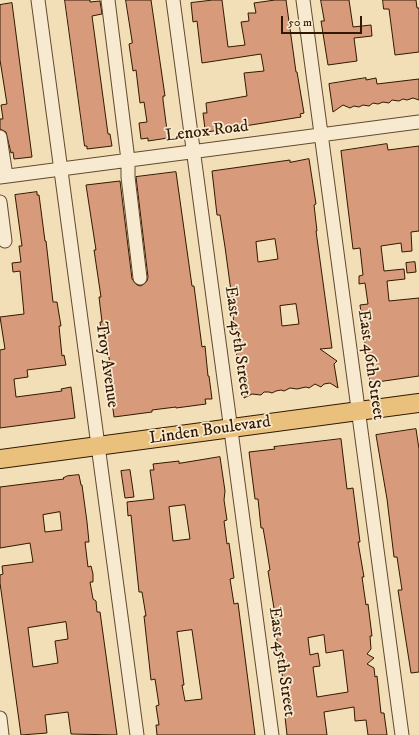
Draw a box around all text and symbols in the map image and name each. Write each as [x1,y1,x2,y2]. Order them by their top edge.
scale bar [283,8,364,34]
text: 50 m [288,15,312,30]
street label: Lenox Road [164,117,250,147]
street label: East 45th Street [219,285,255,397]
street label: East 46th Street [352,309,388,421]
street label: Troy Avenue [90,321,122,409]
street label: Linden Boulevard [148,412,272,450]
street label: East 45th Street [263,606,299,718]

